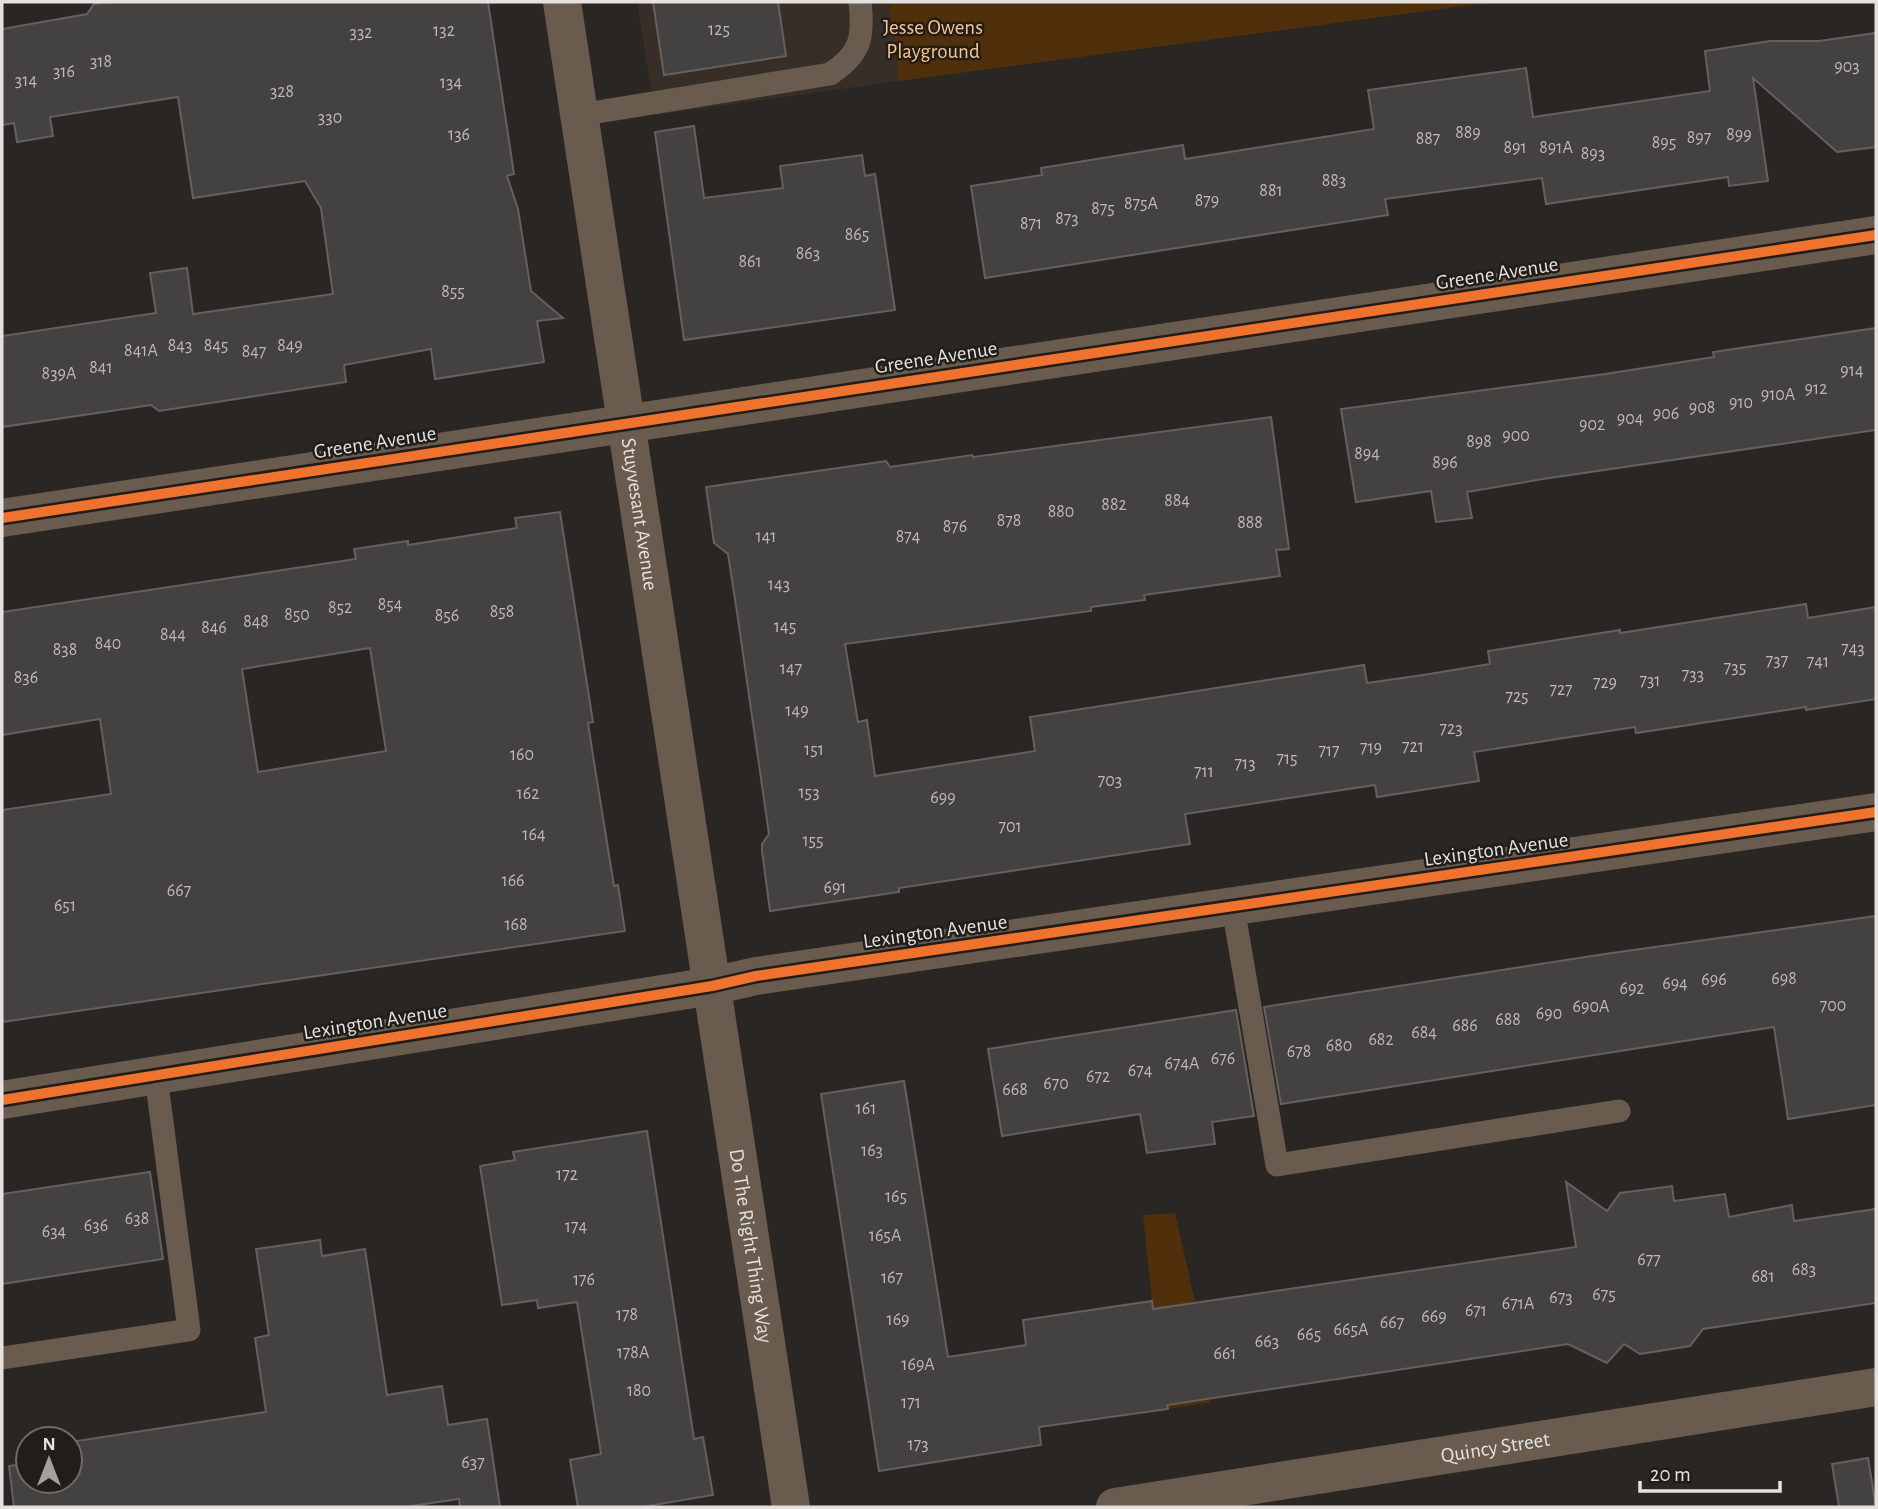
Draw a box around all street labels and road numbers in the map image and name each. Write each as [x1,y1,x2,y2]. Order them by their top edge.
street label: Greene Avenue [1434,253,1560,294]
street label: Greene Avenue [873,337,999,378]
street label: Greene Avenue [312,422,438,463]
street label: Stuyvesant Avenue [617,437,661,592]
street label: Lexington Avenue [1423,829,1570,870]
street label: Lexington Avenue [862,911,1009,952]
street label: Lexington Avenue [302,1000,449,1043]
street label: Do The Right Thing Way [726,1147,776,1344]
street label: Quincy Street [1439,1429,1552,1466]

